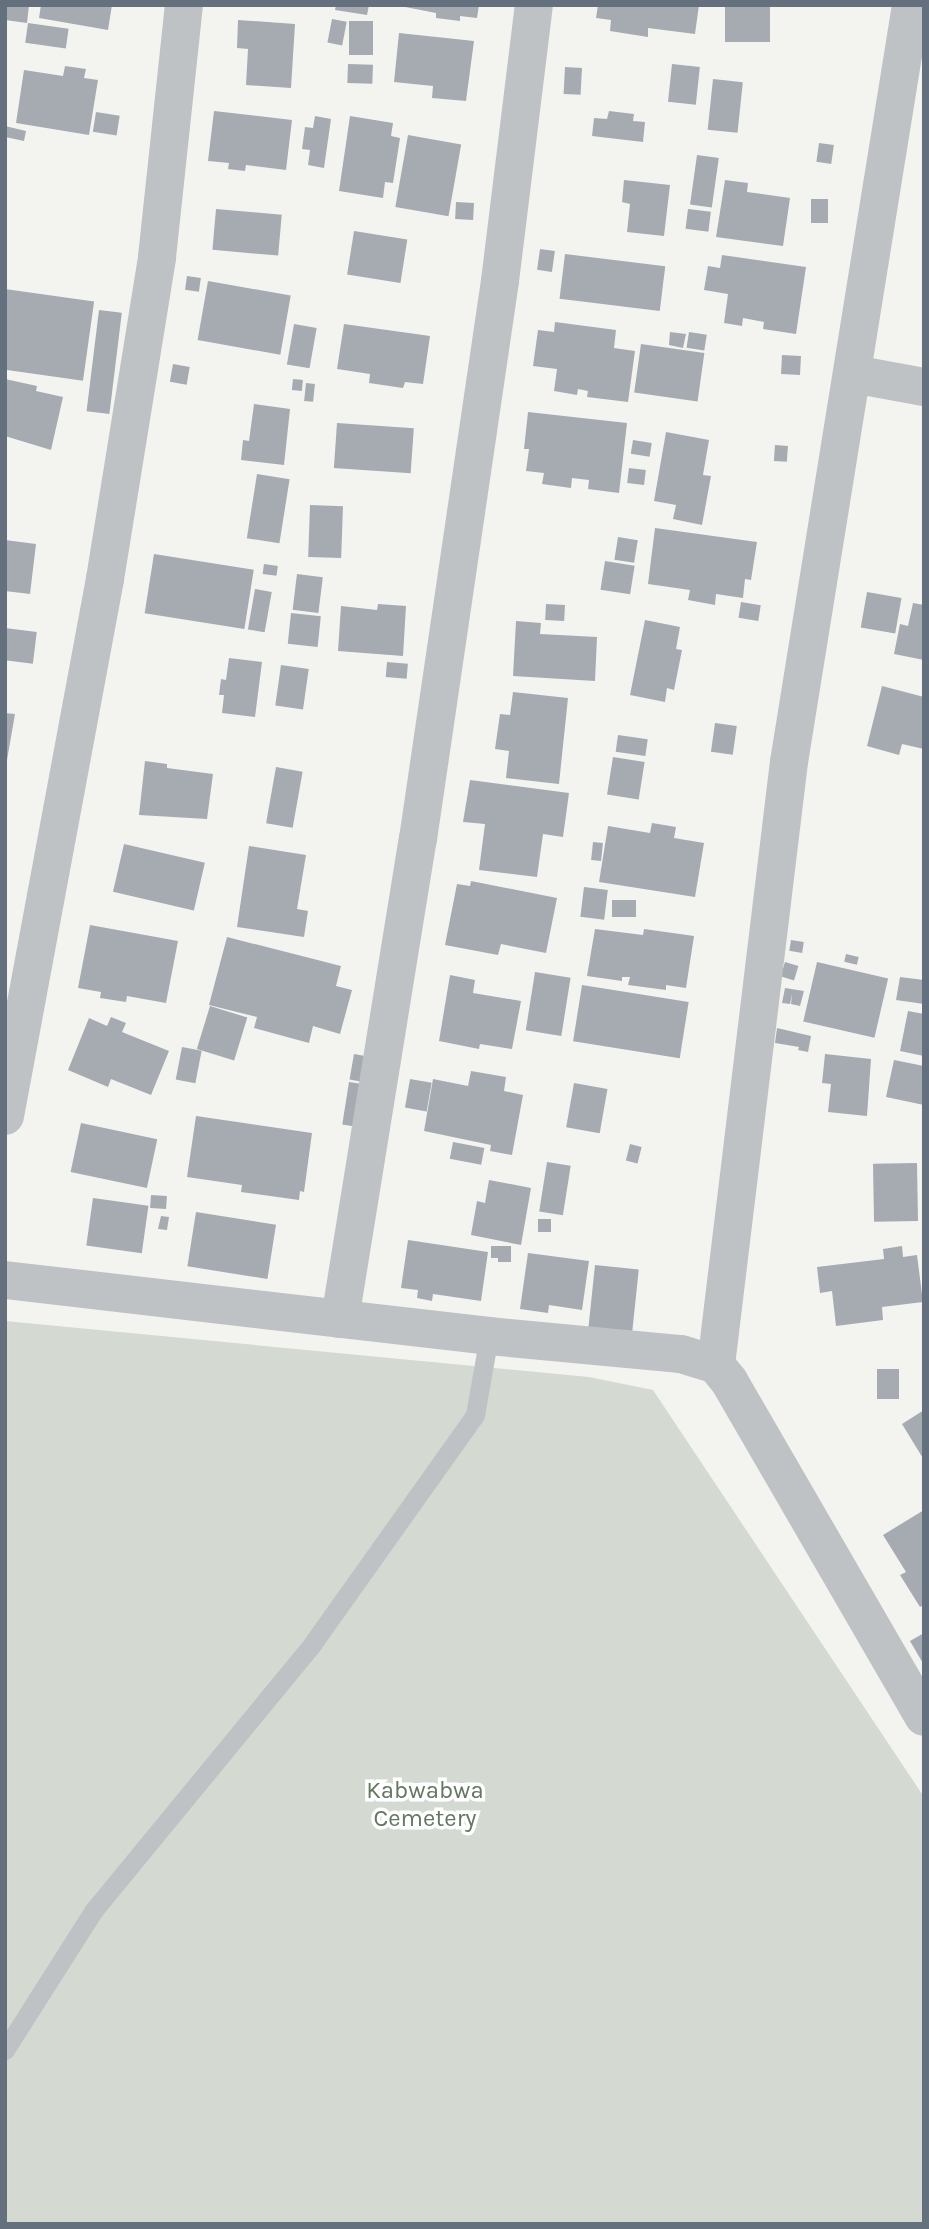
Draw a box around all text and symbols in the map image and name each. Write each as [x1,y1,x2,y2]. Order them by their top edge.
park label: Kabwabwa Cemetery [366,1777,484,1833]

